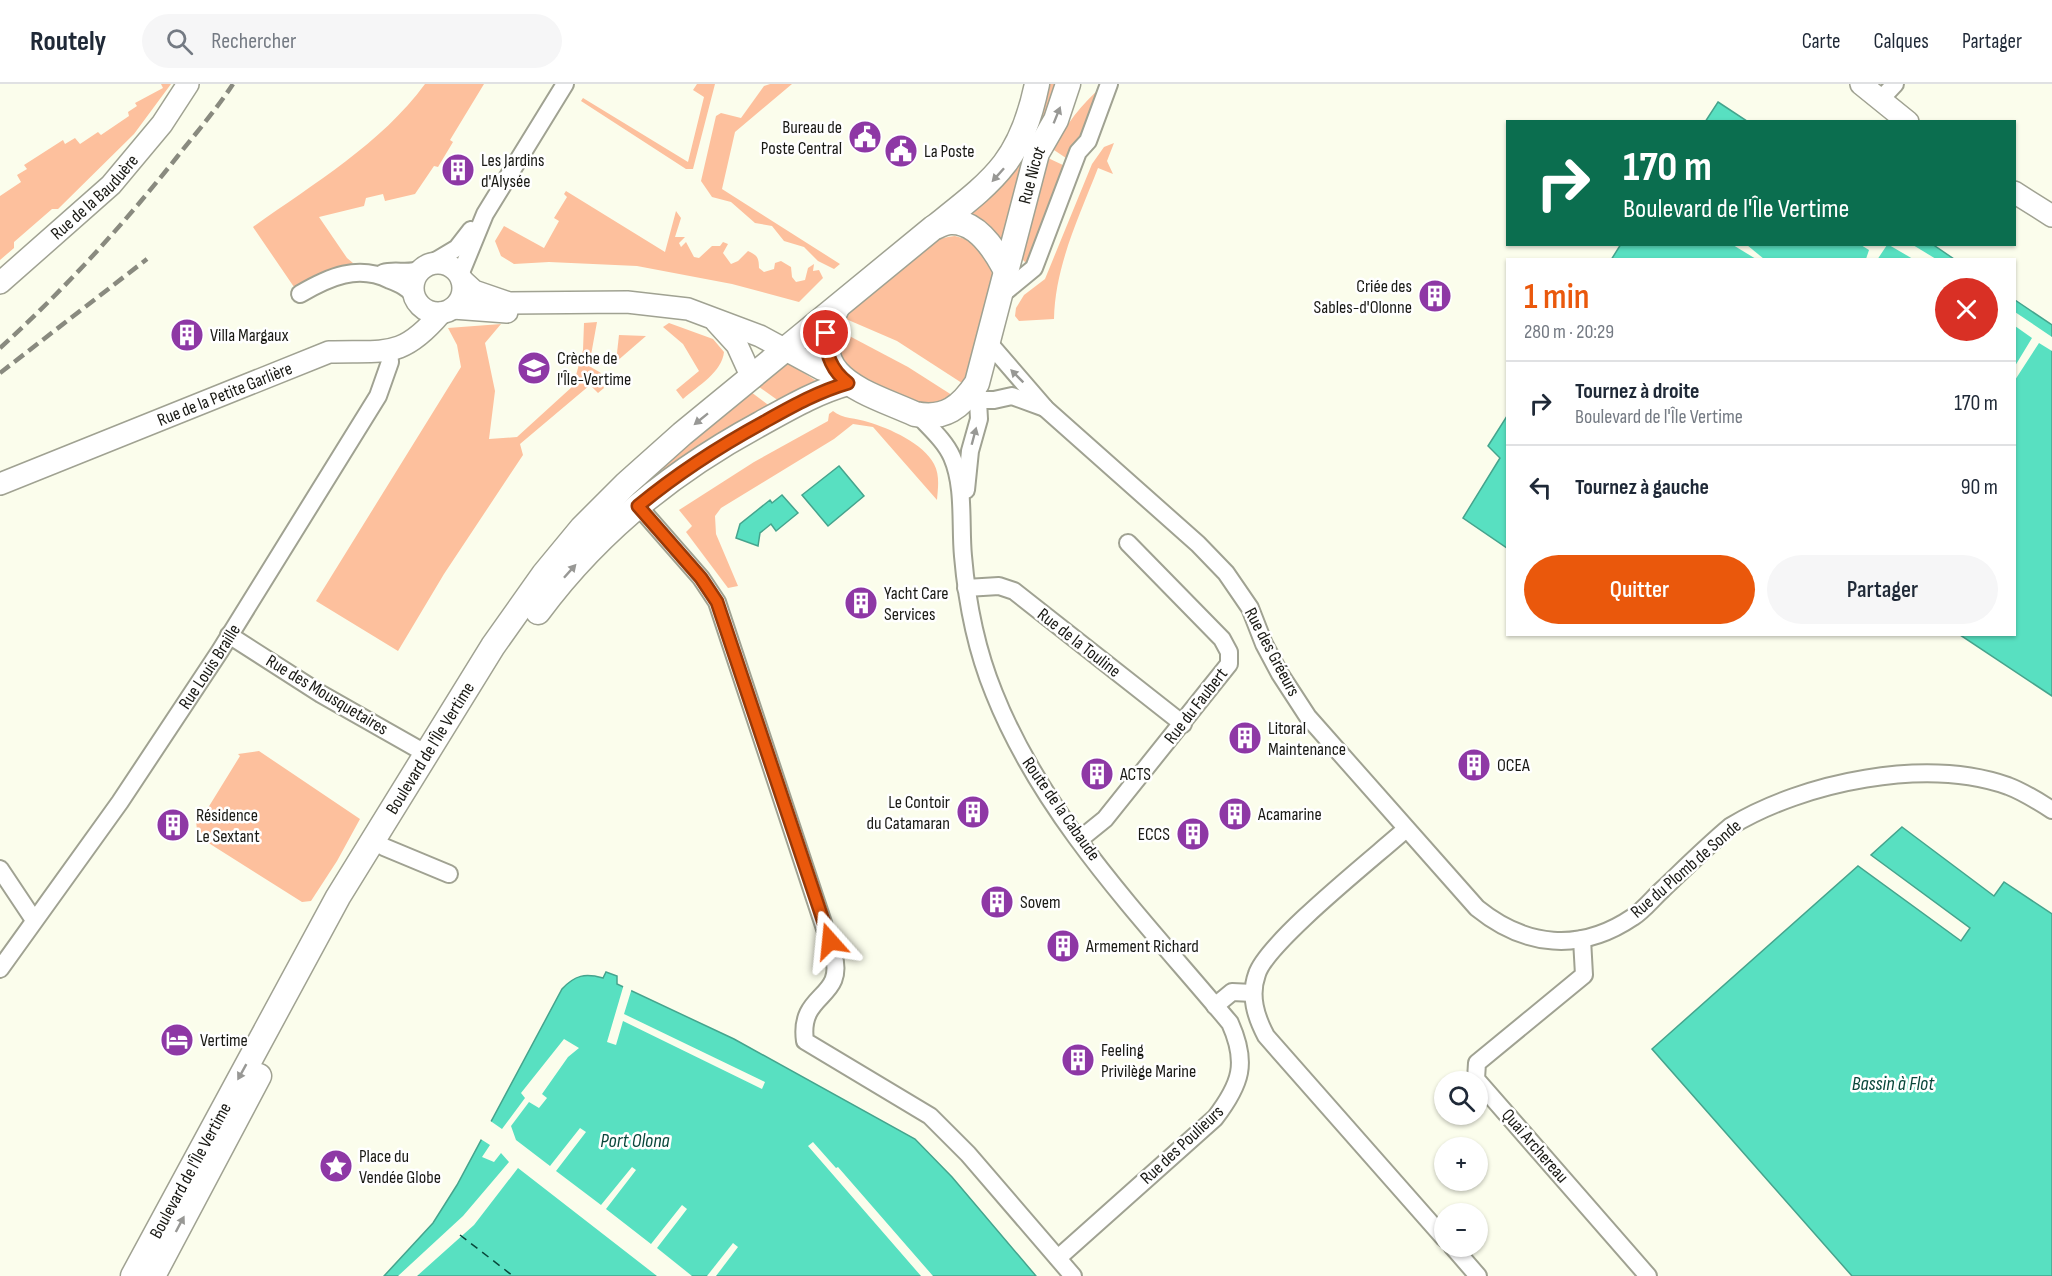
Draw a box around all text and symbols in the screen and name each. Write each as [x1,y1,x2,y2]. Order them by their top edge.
search box [142,14,562,68]
text: Routely [30,25,106,58]
icon: search [163,25,196,58]
text: Rechercher [211,28,296,55]
text: Carte [1802,29,1841,54]
text: Calques [1874,29,1929,54]
text: Partager [1962,29,2022,54]
one-way arrow [1052,106,1062,124]
place label: Bureau de Poste Central [761,117,842,159]
public building icon: Bureau de Poste Central [847,119,883,155]
public building icon: La Poste [883,133,919,169]
place label: La Poste [924,141,975,162]
street label: Rue Nicot [1014,142,1050,206]
text: 170 m [1623,142,1712,193]
icon: right [1524,144,1602,222]
street label: Rue de la Bauduère [46,150,143,244]
place label: Les Jardins d'Alysée [481,150,545,192]
building icon: Les Jardins d'Alysée [440,152,476,188]
one-way arrow [991,167,1005,181]
text: Boulevard de l'Île Vertime [1623,193,1849,225]
place label: Criée des Sables-d'Olonne [1314,276,1412,318]
text: 1 min [1524,276,1589,319]
building icon: Criée des Sables-d'Olonne [1417,278,1453,314]
button: close [1935,278,1998,341]
pin [800,307,851,358]
icon: arrive [809,316,842,349]
building icon: Villa Margaux [169,317,205,353]
text: 280 m · 20:29 [1524,320,1614,344]
place label: Villa Margaux [210,325,289,346]
place label: Crèche de l'Île-Vertime [557,348,631,390]
school or university icon: Crèche de l'Île-Vertime [516,350,552,386]
street label: Rue de la Petite Garlière [154,357,295,430]
one-way arrow [1010,369,1025,383]
text: Tournez à droite [1575,378,1700,405]
icon: right [1524,387,1557,420]
text: 170 m [1954,390,1998,417]
text: Boulevard de l'Île Vertime [1575,405,1743,429]
one-way arrow [693,412,709,425]
one-way arrow [970,427,979,445]
icon: left [1524,471,1557,504]
text: Tournez à gauche [1575,474,1709,501]
text: 90 m [1961,474,1998,501]
button: Quitter [1524,555,1755,624]
button: Partager [1767,555,1998,624]
one-way arrow [563,564,576,579]
place label: Yacht Care Services [884,583,949,625]
building icon: Yacht Care Services [843,585,879,621]
street label: Rue de la Touline [1033,604,1125,682]
street label: Rue des Gréeurs [1240,604,1304,700]
street label: Rue Louis Braille [174,620,245,713]
street label: Rue des Mousquetaires [262,650,392,740]
street label: Rue du Faubert [1160,664,1232,748]
street label: Boulevard de l'Île Vertime [381,678,479,818]
place label: Litoral Maintenance [1268,718,1346,760]
building icon: Litoral Maintenance [1227,720,1263,756]
building icon: OCEA [1456,747,1492,783]
street label: Route de la Cabaude [1018,753,1104,865]
place label: OCEA [1497,755,1530,776]
building icon: ACTS [1079,756,1115,792]
place label: ACTS [1119,764,1151,785]
place label: Le Contoir du Catamaran [866,792,950,834]
building icon: Le Contoir du Catamaran [955,794,991,830]
building icon: Acamarine [1217,796,1253,832]
place label: Acamarine [1257,804,1322,825]
place label: Résidence Le Sextant [196,805,260,847]
building icon: Résidence Le Sextant [155,807,191,843]
street label: Rue du Plomb de Sonde [1627,815,1745,923]
building icon: ECCS [1175,816,1211,852]
place label: ECCS [1138,824,1170,845]
building icon: Sovem [979,884,1015,920]
place label: Sovem [1020,892,1061,913]
position arrow [798,909,862,973]
building icon: Armement Richard [1045,928,1081,964]
place label: Armement Richard [1085,936,1199,957]
hotel icon: Vertime [159,1022,195,1058]
place label: Vertime [200,1030,248,1051]
place label: Feeling Privilège Marine [1101,1040,1196,1082]
building icon: Feeling Privilège Marine [1060,1042,1096,1078]
one-way arrow [237,1064,247,1081]
map controls [1434,1071,1488,1257]
button: search [1434,1071,1488,1125]
water label: Bassin à Flot [1852,1072,1935,1096]
street label: Boulevard de l'Île Vertime [145,1099,235,1242]
street label: Rue des Poulieurs [1136,1101,1228,1189]
street label: Quai Archereau [1497,1105,1573,1187]
water label: Port Olona [600,1129,670,1153]
button: + [1434,1137,1488,1191]
place label: Place du Vendée Globe [359,1146,441,1188]
place icon: Place du Vendée Globe [318,1148,354,1184]
button: − [1434,1203,1488,1257]
one-way arrow [175,1216,185,1233]

